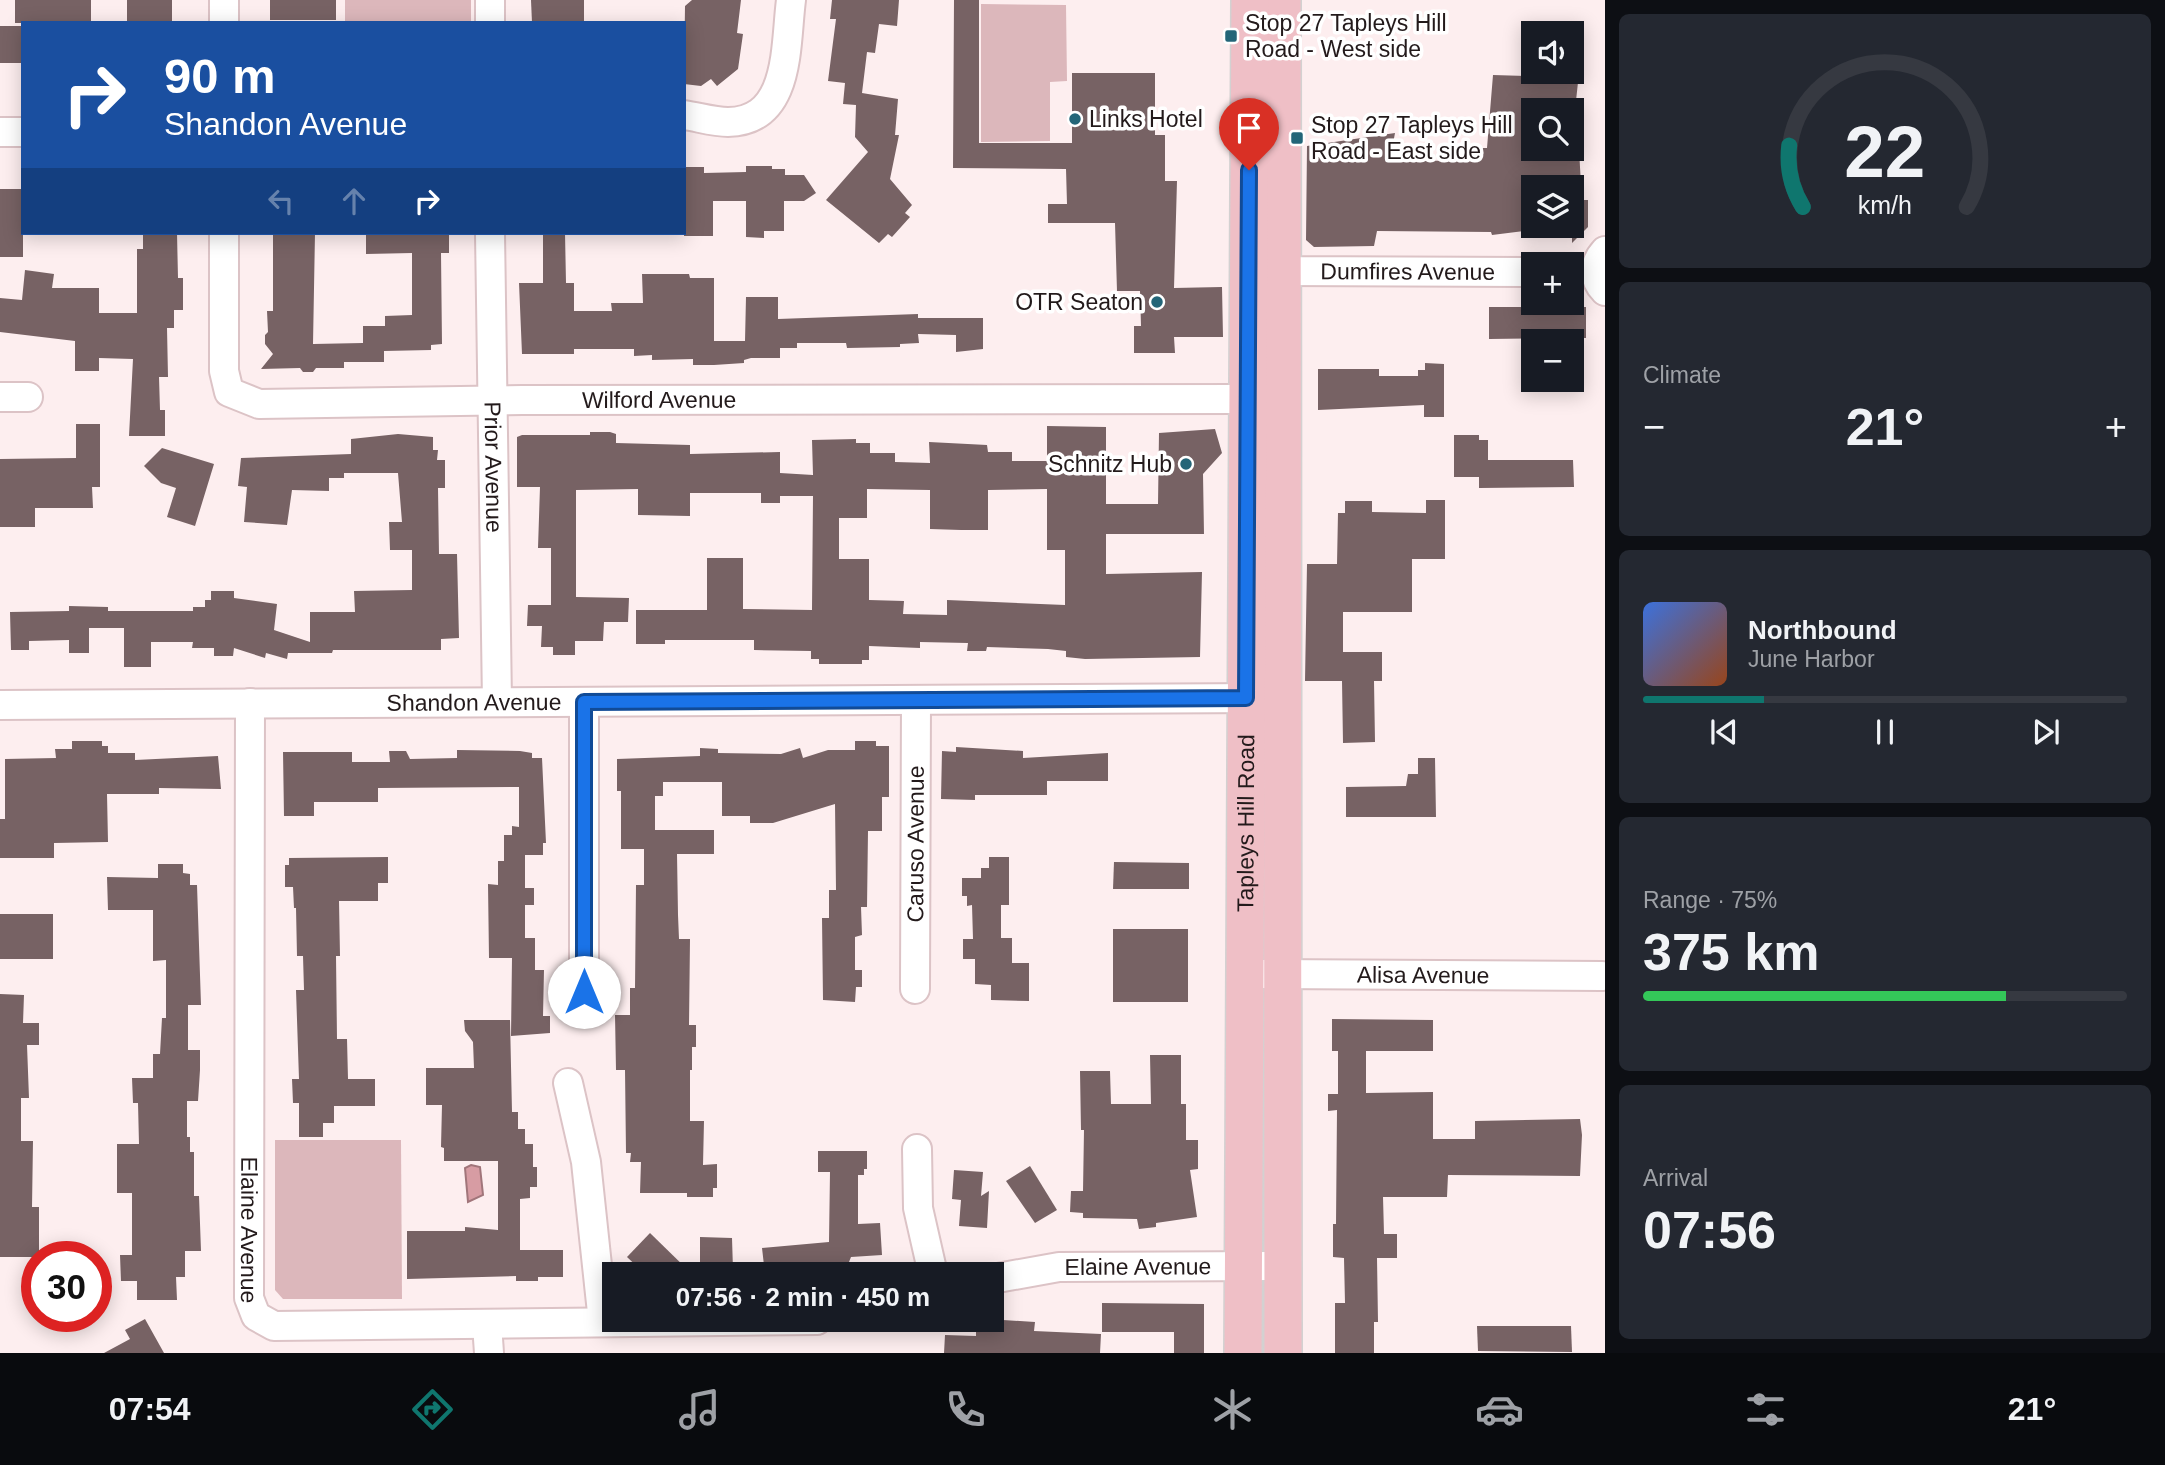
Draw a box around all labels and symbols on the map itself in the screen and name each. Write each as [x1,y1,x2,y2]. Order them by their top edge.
place label: Stop 27 Tapleys Hill Road - West side [1245,10,1447,62]
marker: Stop 27 Tapleys Hill Road - West side [1223,28,1239,44]
pin [1219,98,1279,170]
place label: Links Hotel [1089,106,1203,132]
marker: Links Hotel [1067,111,1083,127]
place label: Stop 27 Tapleys Hill Road - East side [1311,112,1513,164]
marker: Stop 27 Tapleys Hill Road - East side [1289,130,1305,146]
street label: Dumfires Avenue [1320,258,1495,285]
place label: OTR Seaton [1015,289,1143,315]
marker: OTR Seaton [1149,294,1165,310]
street label: Wilford Avenue [582,387,736,413]
street label: Prior Avenue [480,401,507,533]
place label: Schnitz Hub [1048,451,1172,477]
marker: Schnitz Hub [1178,456,1194,472]
street label: Shandon Avenue [386,689,562,716]
street label: Tapleys Hill Road [1232,734,1259,912]
street label: Caruso Avenue [902,765,929,923]
position arrow [547,955,621,1029]
street label: Alisa Avenue [1357,962,1489,988]
street label: Elaine Avenue [236,1157,262,1303]
speed limit sign: 30 [21,1241,112,1332]
street label: Elaine Avenue [1065,1253,1211,1280]

